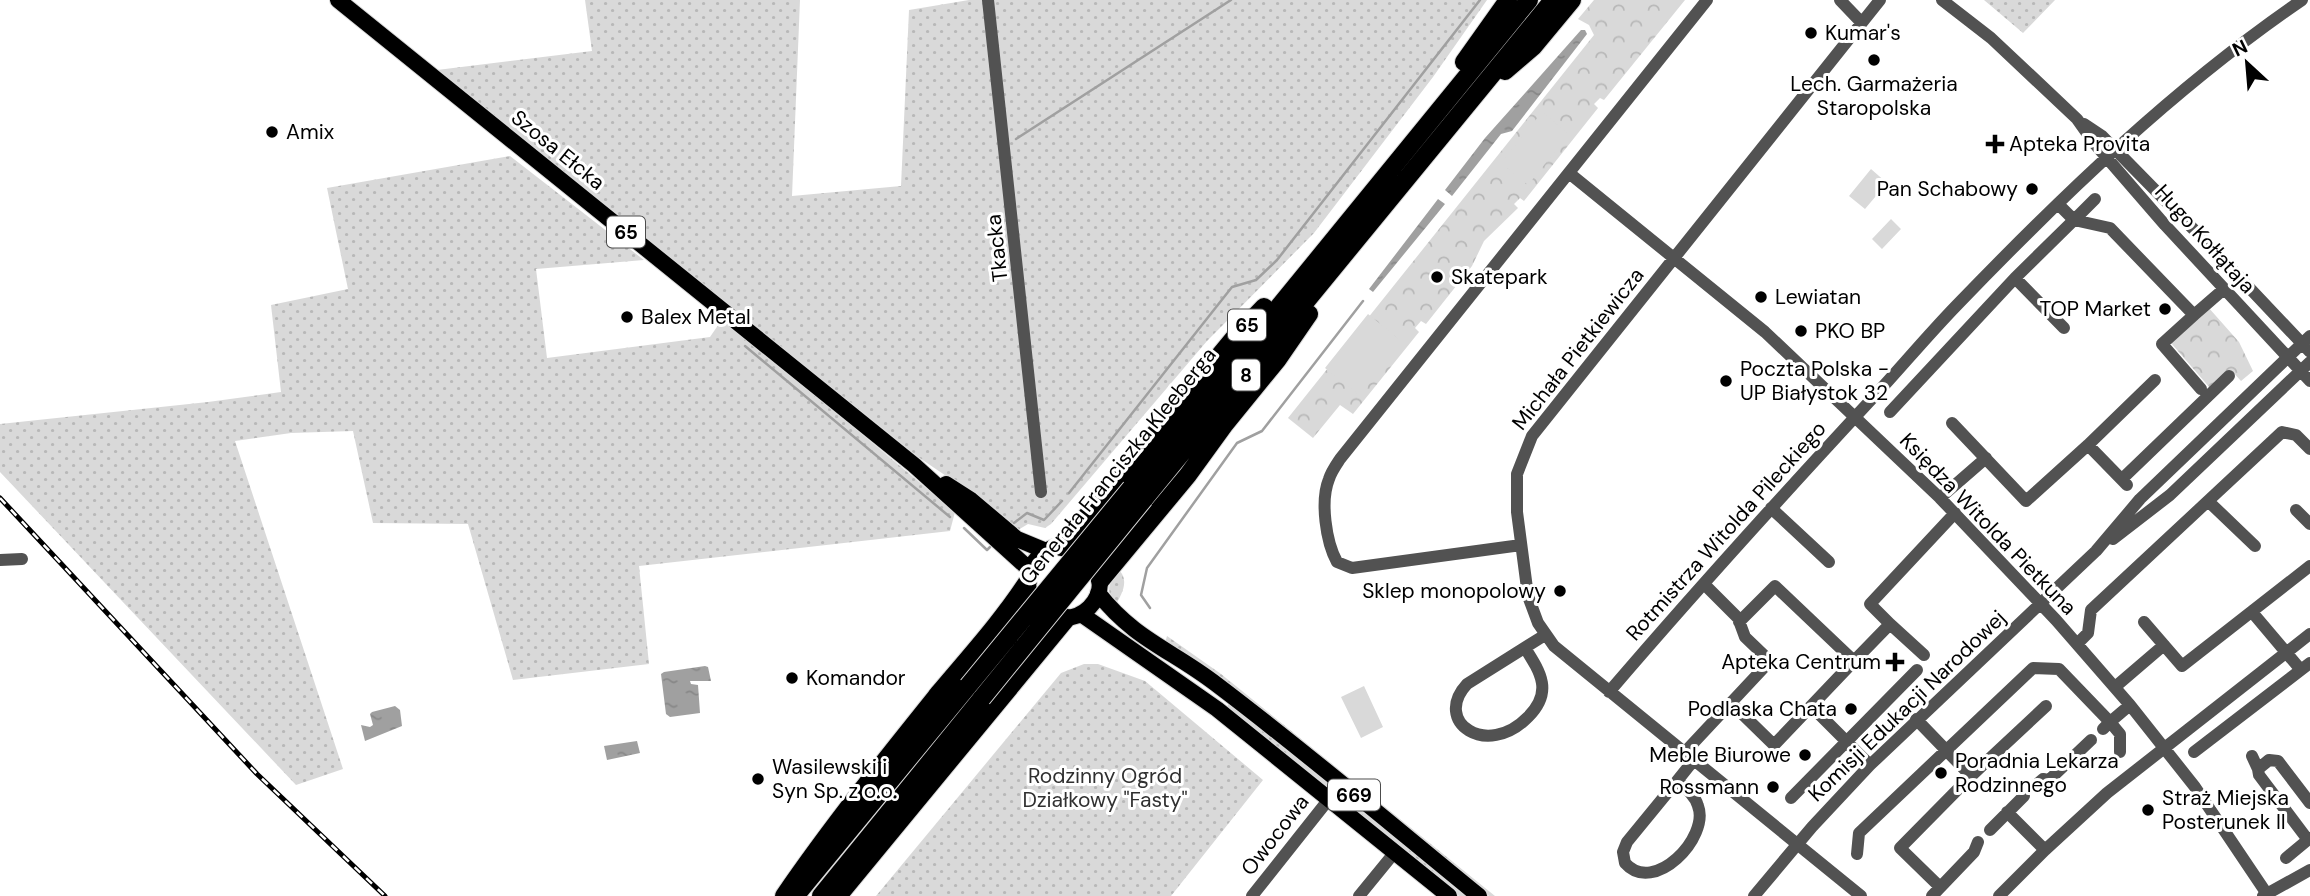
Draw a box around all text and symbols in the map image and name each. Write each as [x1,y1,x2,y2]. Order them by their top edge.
place label: Kumar's [1825,19,1901,47]
marker: Kumar's [1803,25,1819,41]
north arrow [2212,28,2282,98]
text: N [2228,34,2251,62]
marker: Lech. Garmażeria Staropolska [1866,52,1882,68]
place label: Lech. Garmażeria Staropolska [1790,70,1958,122]
street label: Szosa Ełcka [505,104,611,196]
place label: Amix [286,118,334,146]
marker: Amix [264,124,280,140]
place label: Apteka Provita [2009,130,2150,158]
marker: Apteka Provita [1987,136,2003,152]
place label: Pan Schabowy [1877,175,2018,203]
street label: Hugo Kołłątaja [2149,179,2261,299]
marker: Pan Schabowy [2024,181,2040,197]
street label: Tkacka [980,213,1014,283]
road number: 65 [607,216,645,248]
street label: Michała Pietkiewicza [1506,262,1650,436]
place label: Skatepark [1451,263,1548,291]
marker: Skatepark [1429,269,1445,285]
place label: Lewiatan [1775,283,1861,311]
marker: Lewiatan [1753,289,1769,305]
place label: TOP Market [2039,295,2151,323]
marker: TOP Market [2157,301,2173,317]
place label: Balex Metal [641,303,751,331]
marker: Balex Metal [619,309,635,325]
road number: 65 [1228,310,1266,340]
place label: PKO BP [1815,317,1885,345]
marker: PKO BP [1793,323,1809,339]
street label: Generała Franciszka Kleeberga [1014,342,1222,590]
place label: Poczta Polska - UP Białystok 32 [1740,355,1889,407]
road number: 8 [1232,360,1260,390]
marker: Poczta Polska - UP Białystok 32 [1718,373,1734,389]
street label: Rotmistrza Witolda Pileckiego [1620,415,1832,647]
street label: Księdza Witolda Pietkuna [1893,427,2083,621]
place label: Sklep monopolowy [1362,577,1546,605]
marker: Sklep monopolowy [1552,583,1568,599]
street label: Komisji Edukacji Narodowej [1802,604,2012,808]
place label: Apteka Centrum [1721,648,1881,676]
marker: Apteka Centrum [1887,654,1903,670]
place label: Komandor [806,664,906,692]
marker: Komandor [784,670,800,686]
place label: Podlaska Chata [1688,695,1837,723]
marker: Podlaska Chata [1843,701,1859,717]
place label: Meble Biurowe [1649,741,1791,769]
marker: Meble Biurowe [1797,747,1813,763]
place label: Poradnia Lekarza Rodzinnego [1955,747,2119,799]
place label: Wasilewski i Syn Sp. z o.o. [772,753,897,805]
park label: Rodzinny Ogród Działkowy "Fasty" [1022,762,1188,814]
marker: Poradnia Lekarza Rodzinnego [1933,765,1949,781]
marker: Wasilewski i Syn Sp. z o.o. [750,771,766,787]
place label: Rossmann [1659,773,1759,801]
marker: Rossmann [1765,779,1781,795]
road number: 669 [1328,780,1380,810]
place label: Straż Miejska Posterunek II [2162,784,2289,836]
street label: Owocowa [1235,789,1315,881]
marker: Straż Miejska Posterunek II [2140,802,2156,818]

